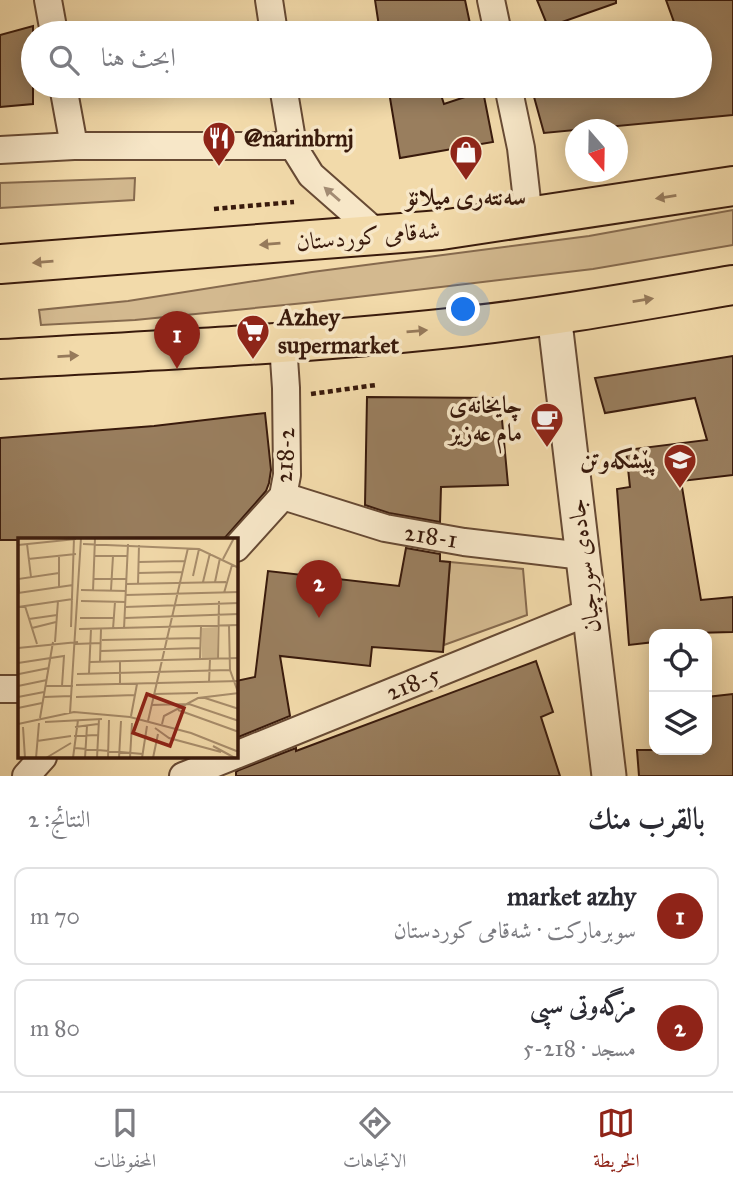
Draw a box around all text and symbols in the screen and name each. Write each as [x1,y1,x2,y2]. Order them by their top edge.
search box [21,21,712,98]
icon: search [45,41,83,79]
text: ابحث هنا [101,41,176,73]
restaurant icon: @narinbrnj [200,119,238,168]
north arrow [565,119,628,182]
place label: @narinbrnj [244,123,354,153]
shop icon: سەنتەری میلانۆ [447,133,485,182]
place label: سەنتەری میلانۆ [403,182,526,212]
one-way arrow [323,186,341,202]
one-way arrow [655,191,677,202]
street label: شەقامی کوردستان [295,215,441,257]
one-way arrow [258,239,280,250]
one-way arrow [32,257,54,268]
your location [446,292,480,326]
one-way arrow [632,294,654,305]
place label: Azhey supermarket [276,302,400,360]
pin: 1 [154,311,200,369]
supermarket icon: Azhey supermarket [234,312,272,361]
one-way arrow [406,325,428,336]
one-way arrow [57,350,79,361]
place label: چایخانەی مام عەزیز [447,390,522,454]
cafe icon: چایخانەی مام عەزیز [528,400,566,449]
street label: 218-2 [269,426,301,484]
school or university icon: پێشکەوتن [661,441,699,490]
place label: پێشکەوتن [580,445,656,476]
street label: جادەی سورچیان [561,497,608,635]
street label: 218-1 [402,517,460,555]
inset map [18,538,238,758]
pin: 2 [296,560,342,618]
map controls [649,629,712,755]
button: locate [649,629,712,692]
street label: 218-5 [382,659,444,707]
button: layers [649,692,712,755]
text: بالقرب منك [588,801,705,837]
text: النتائج: 2 [28,805,90,833]
text: market azhy [507,880,636,912]
text: 70 m [30,902,80,930]
text: 1 [675,902,685,930]
text: سوبرماركت · شەقامی کوردستان [393,916,636,944]
text: مزگەوتی سپی [530,989,636,1021]
text: 80 m [30,1014,80,1042]
text: 2 [674,1014,686,1042]
text: مسجد · 218-5 [523,1034,636,1062]
tab: المحفوظات [93,1104,156,1179]
tab: الاتجاهات [343,1104,406,1179]
tab: الخريطة [593,1104,640,1179]

